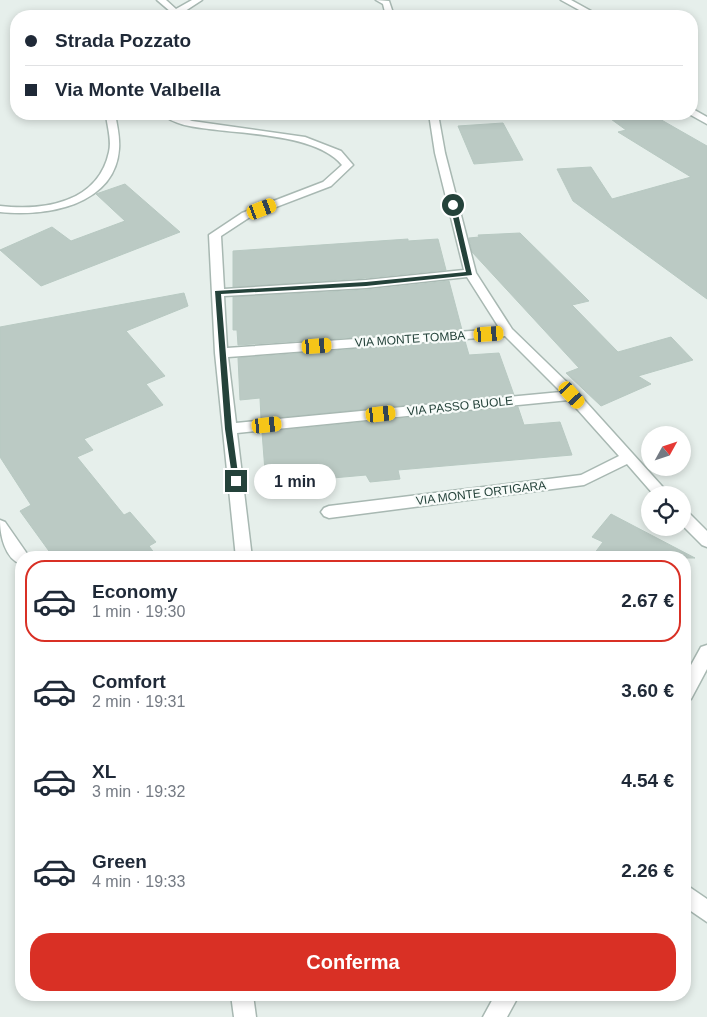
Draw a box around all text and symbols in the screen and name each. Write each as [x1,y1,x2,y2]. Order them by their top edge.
text: Strada Pozzato [55,30,191,51]
text: Via Monte Valbella [55,79,220,100]
route start [442,194,464,216]
car [245,197,278,221]
car [473,325,504,343]
street label: VIA MONTE TOMBA [354,328,466,350]
car [301,337,332,355]
car [556,379,587,411]
street label: VIA PASSO BUOLE [406,393,514,419]
car [365,405,396,423]
car [251,416,282,434]
north arrow [641,426,691,476]
map controls [641,426,691,536]
callout: 1 min [254,464,336,498]
route end [225,470,247,492]
text: 1 min [274,473,316,490]
street label: VIA MONTE ORTIGARA [415,478,547,508]
button: locate [641,486,691,536]
icon: car [32,579,77,624]
text: Economy [92,581,178,602]
text: 2.67 € [621,590,674,611]
text: 1 min · 19:30 [92,603,185,620]
icon: car [32,669,77,714]
text: Comfort [92,671,166,692]
text: 3.60 € [621,680,674,701]
text: 2 min · 19:31 [92,693,185,710]
icon: car [32,759,77,804]
text: XL [92,761,116,782]
text: 4.54 € [621,770,674,791]
text: 3 min · 19:32 [92,783,185,800]
icon: car [32,849,77,894]
text: Green [92,851,147,872]
text: 2.26 € [621,860,674,881]
text: 4 min · 19:33 [92,873,185,890]
button: Conferma [30,933,676,991]

